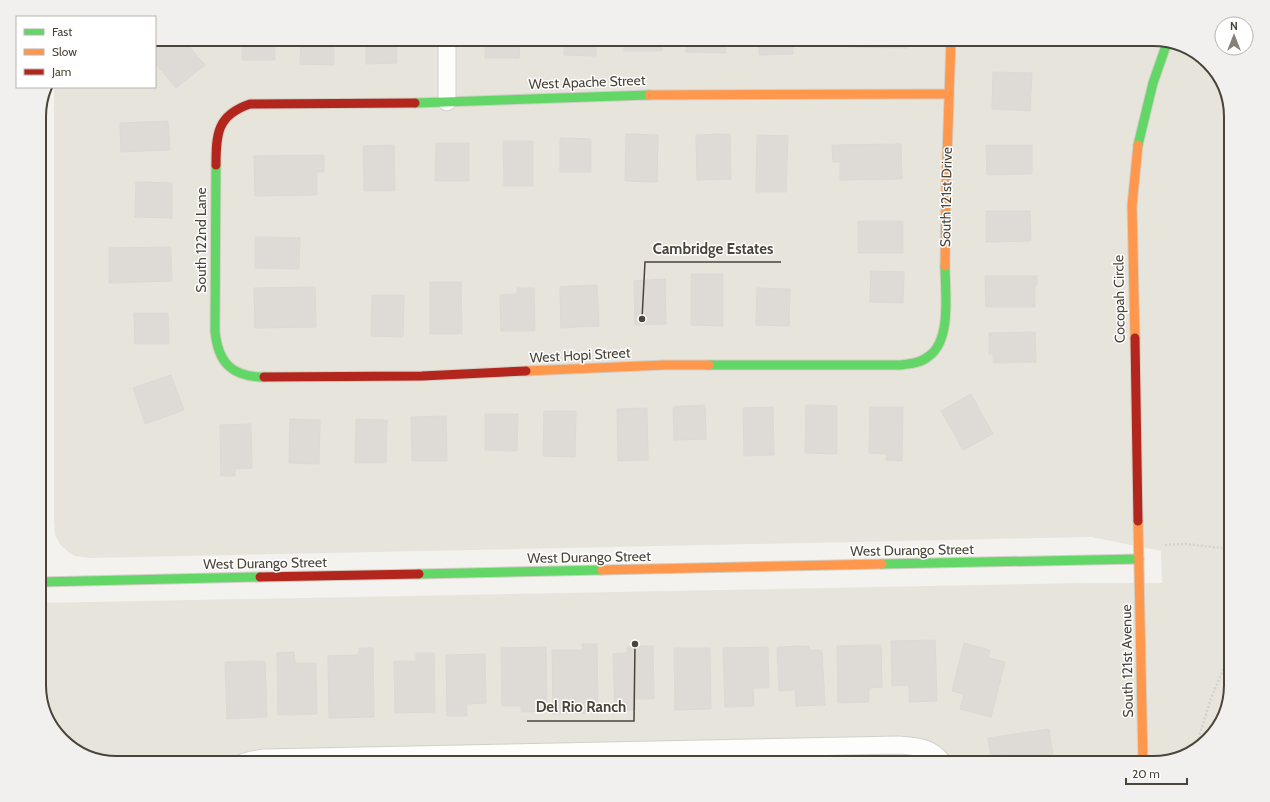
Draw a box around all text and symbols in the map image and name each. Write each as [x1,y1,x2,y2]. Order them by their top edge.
legend [16,16,156,88]
north arrow [1214,16,1254,56]
text: N [1230,19,1238,33]
text: Fast [52,24,72,39]
text: Slow [52,44,77,59]
text: Jam [51,64,71,79]
street label: West Apache Street [528,71,646,93]
street label: South 121st Drive [936,147,956,247]
street label: South 122nd Lane [192,187,210,293]
callout: Cambridge Estates [645,235,781,262]
text: Cambridge Estates [653,240,773,258]
street label: Cocopah Circle [1109,255,1129,343]
street label: West Hopi Street [529,343,631,367]
street label: West Durango Street [850,540,974,560]
street label: West Durango Street [527,547,651,567]
street label: West Durango Street [203,553,327,573]
street label: South 121st Avenue [1117,604,1137,718]
callout: Del Rio Ranch [527,694,634,721]
text: Del Rio Ranch [536,698,626,716]
scale bar [1126,760,1187,786]
text: 20 m [1132,766,1160,781]

